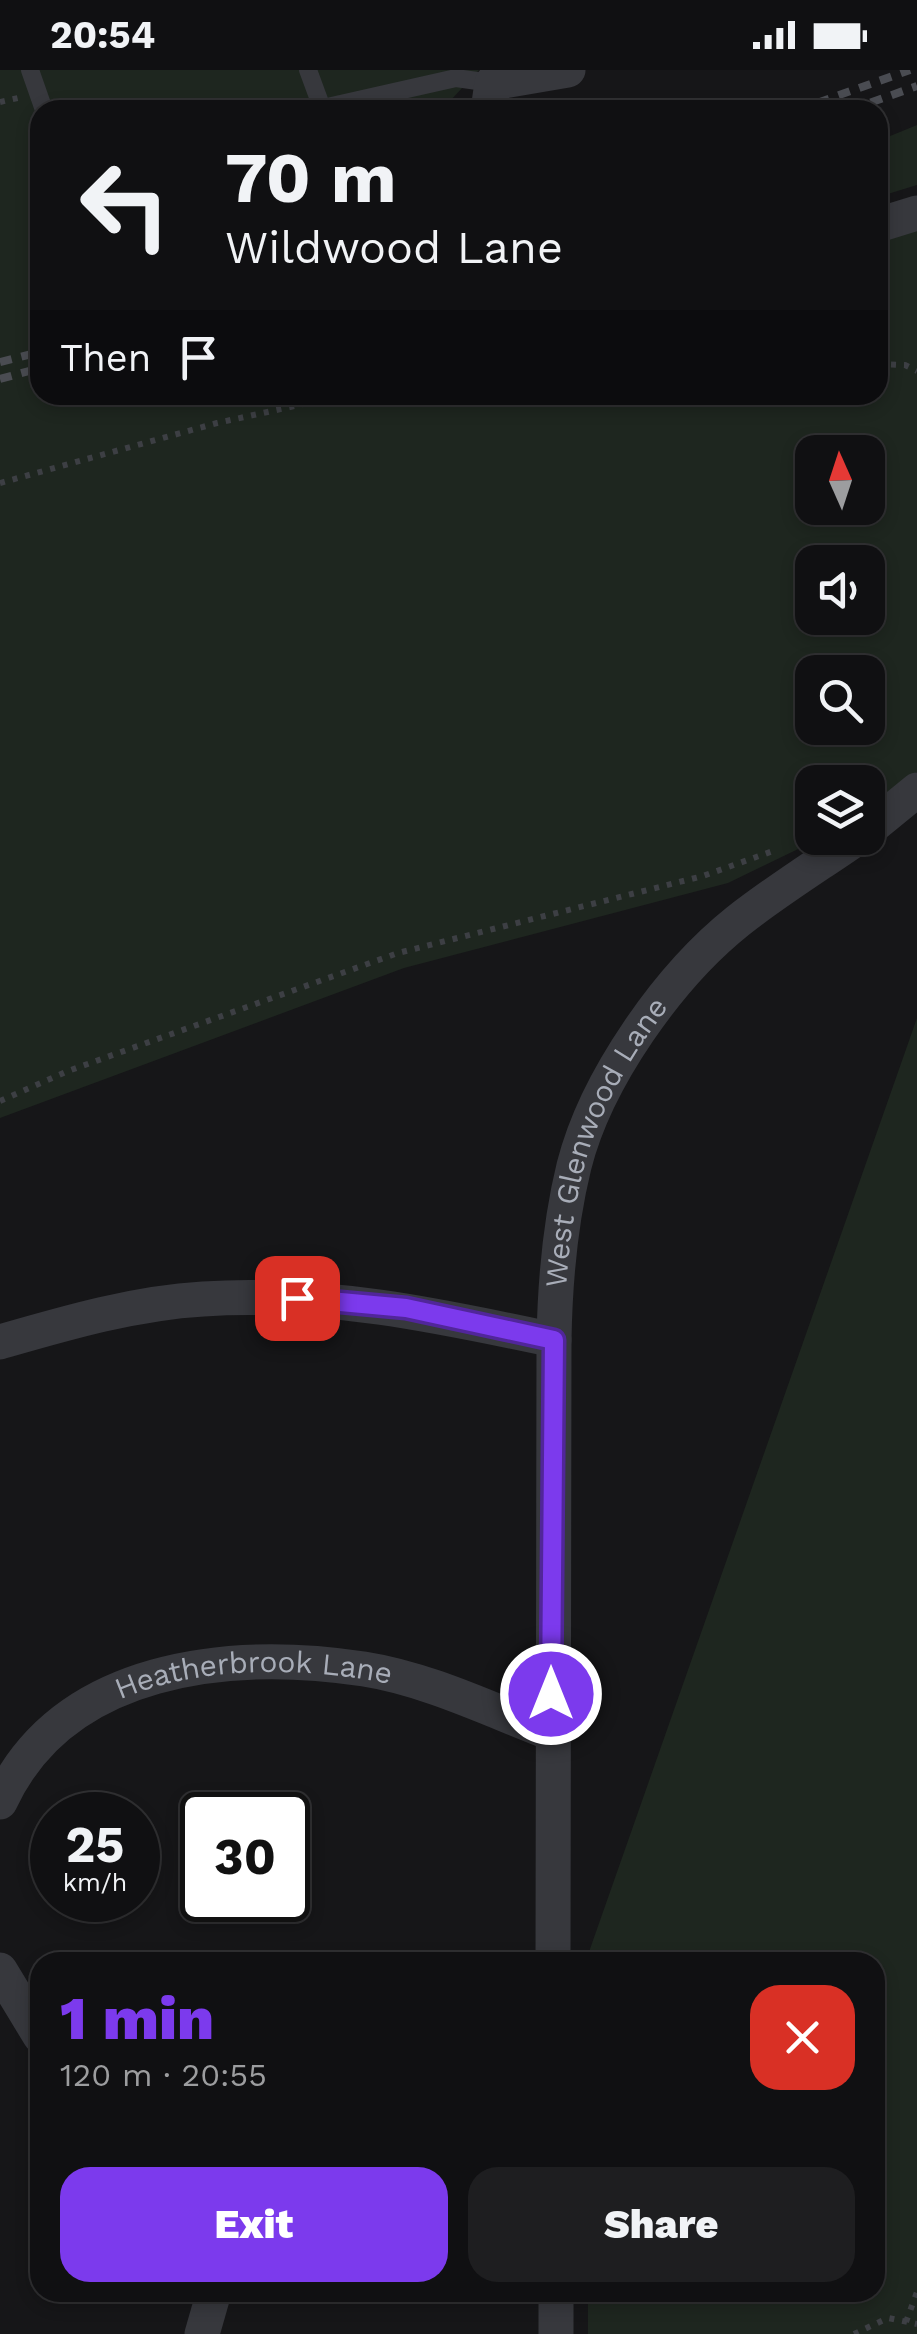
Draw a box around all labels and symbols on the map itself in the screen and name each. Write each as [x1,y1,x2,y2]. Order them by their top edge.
north arrow [795,435,885,525]
street label: West Glenwood Lane [538,990,674,1289]
pin [255,1256,340,1341]
position arrow [499,1642,603,1746]
street label: Heatherbrook Lane [110,1644,396,1706]
speed limit sign: 30 [180,1792,310,1922]

